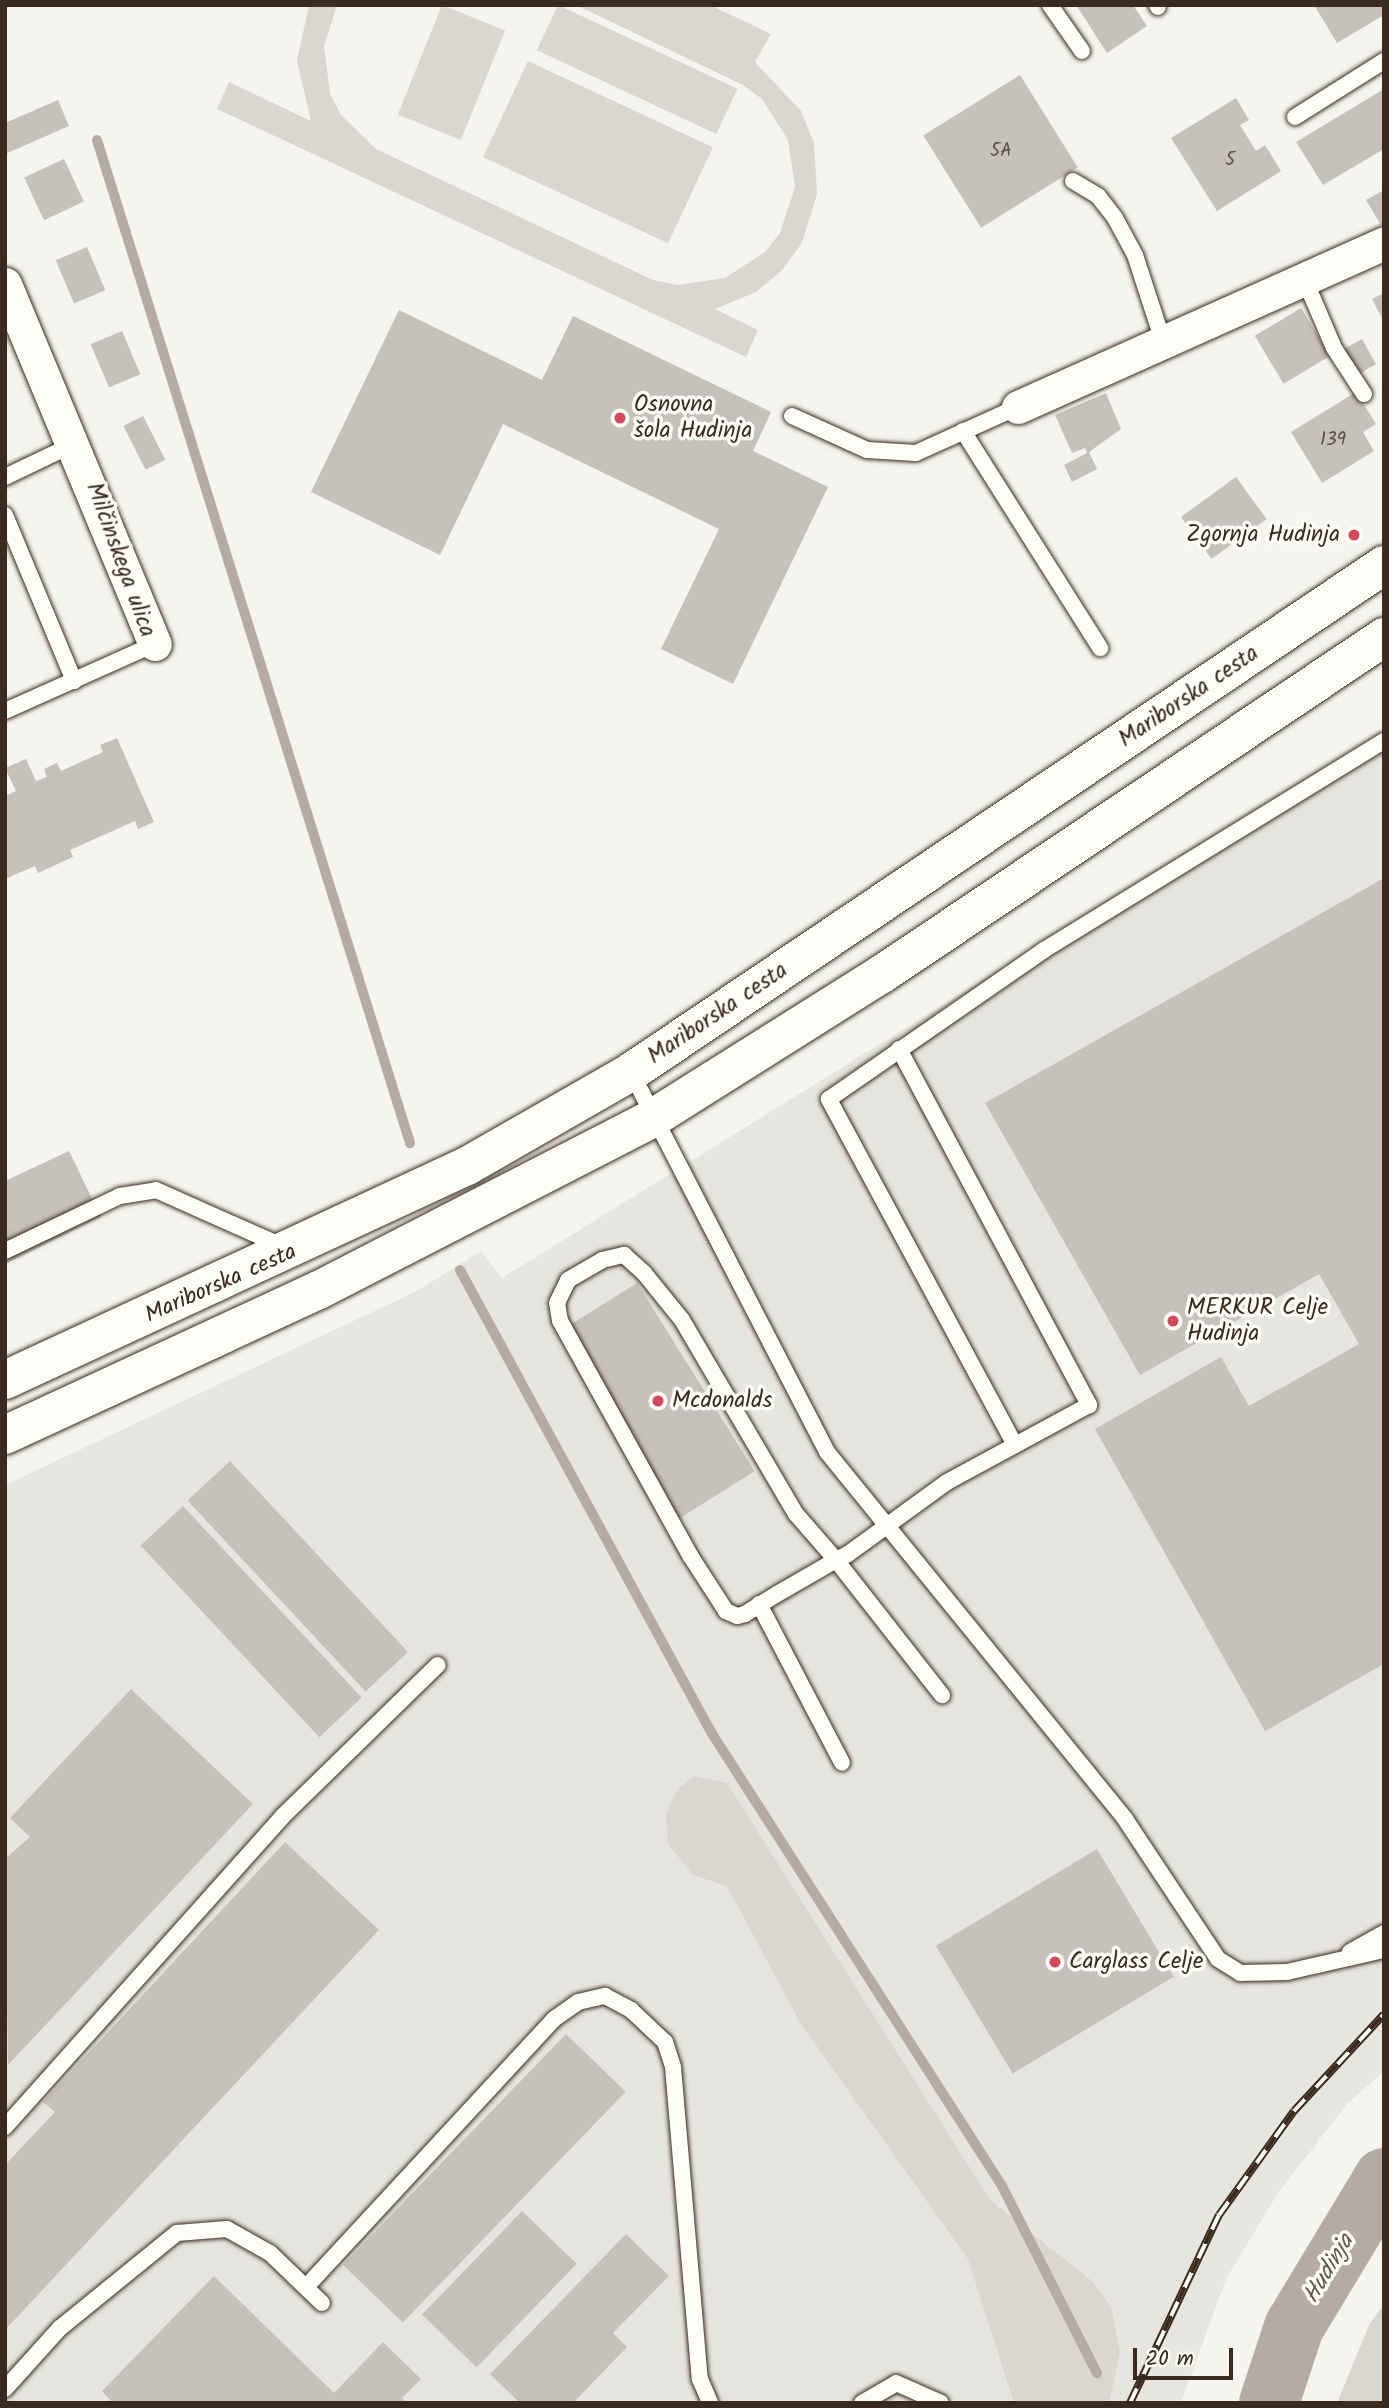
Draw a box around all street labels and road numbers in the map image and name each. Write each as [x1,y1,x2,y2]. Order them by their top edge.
street label: Milčinskega ulica [79,479,161,641]
street label: Mariborska cesta [1114,640,1264,754]
street label: Mariborska cesta [643,957,793,1071]
street label: Mariborska cesta [141,1238,301,1330]

